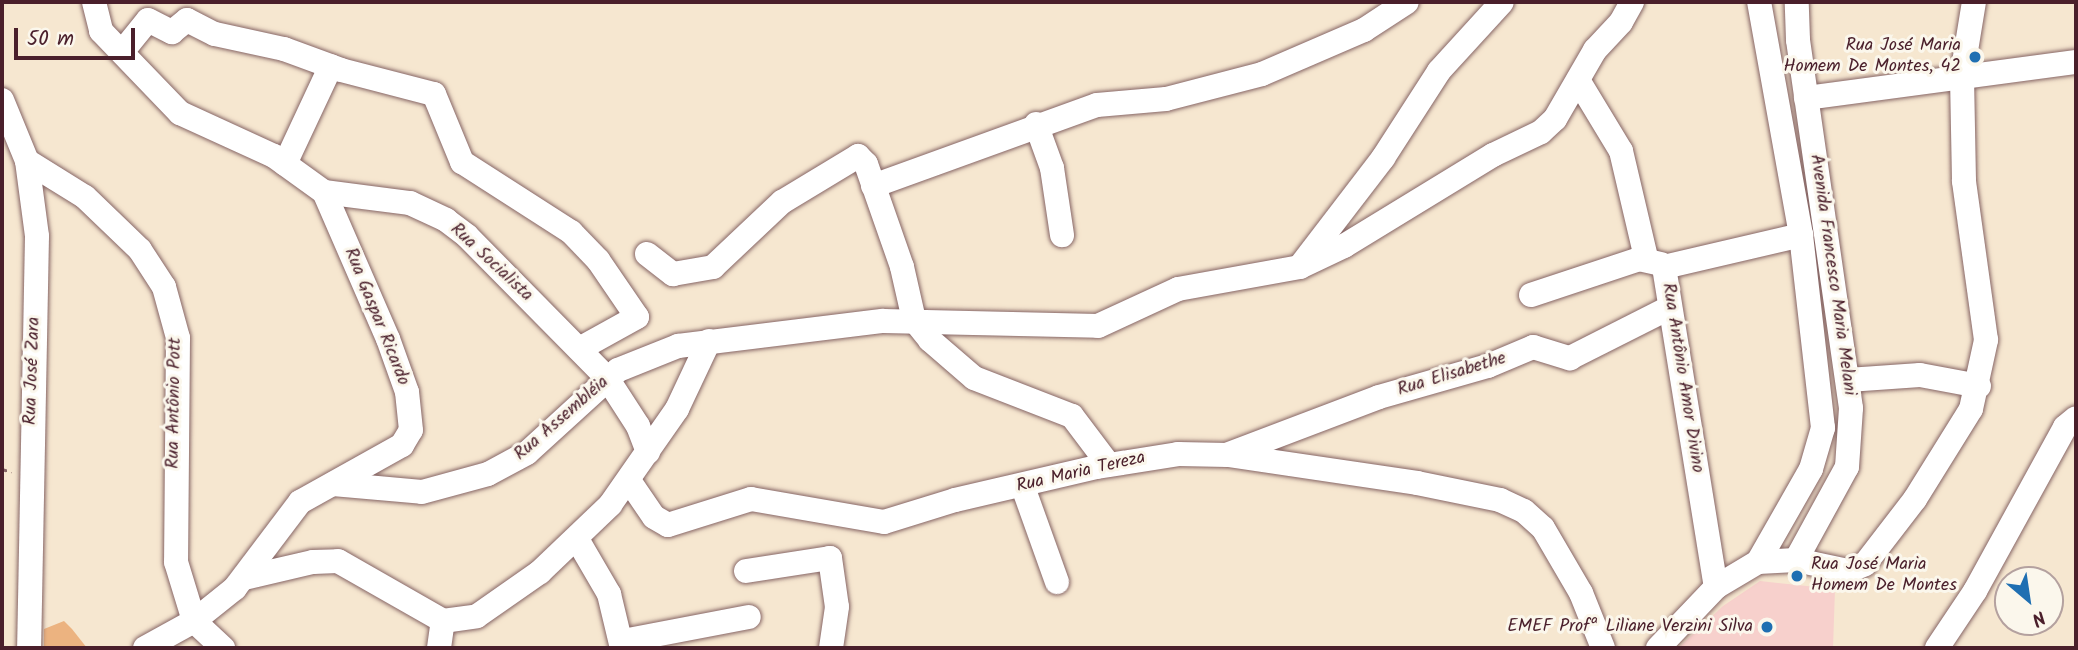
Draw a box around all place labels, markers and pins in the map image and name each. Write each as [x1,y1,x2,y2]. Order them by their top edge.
place label: Rua José Maria Homem De Montes, 42 [1784,36,1961,78]
marker: Rua José Maria Homem De Montes, 42 [1967,49,1983,65]
place label: Rua José Maria Homem De Montes [1811,555,1957,598]
marker: Rua José Maria Homem De Montes [1789,568,1805,584]
place label: EMEF Profª Liliane Verzini Silva [1507,616,1753,638]
marker: EMEF Profª Liliane Verzini Silva [1759,619,1775,635]

